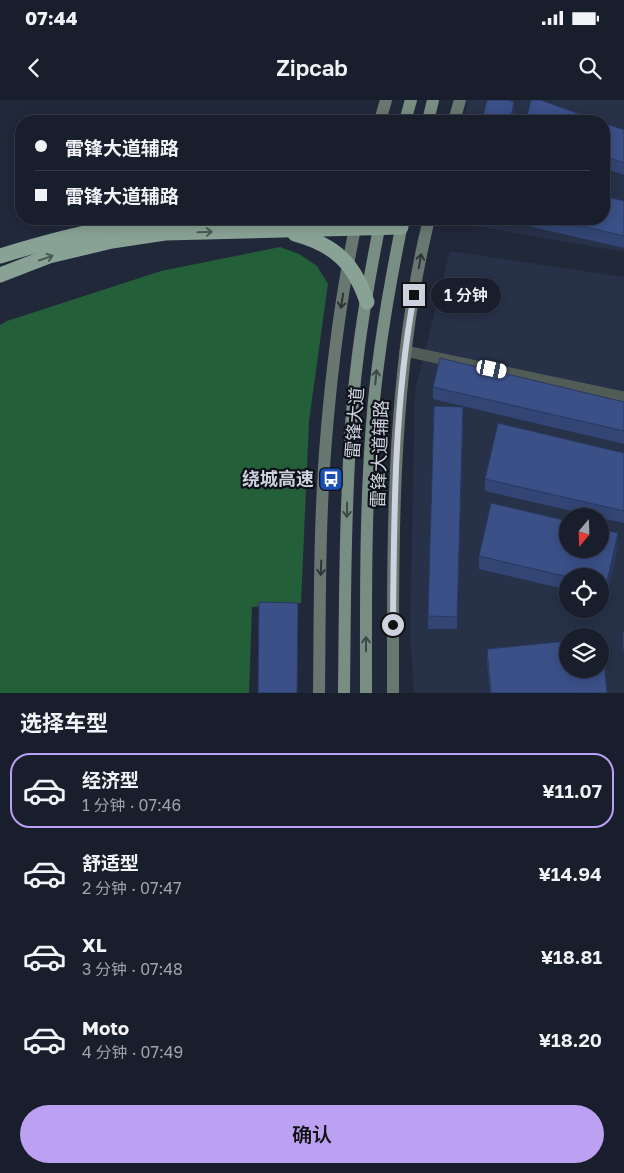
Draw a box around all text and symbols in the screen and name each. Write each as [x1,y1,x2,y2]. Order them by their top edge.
text: 07:44 [25,6,78,29]
icon: back [20,54,48,82]
text: Zipcab [276,54,348,81]
icon: search [576,54,604,82]
text: 雷锋大道辅路 [65,136,179,159]
text: 雷锋大道辅路 [65,184,179,207]
one-way arrow [197,227,213,237]
one-way arrow [37,252,53,262]
one-way arrow [416,253,426,269]
callout: 1 分钟 [432,278,502,312]
route end [403,284,425,306]
text: 1 分钟 [444,285,488,305]
one-way arrow [337,293,347,309]
car [475,359,508,379]
one-way arrow [372,369,381,385]
street label: 雷锋大道 [341,386,367,460]
street label: 雷锋大道辅路 [366,400,392,508]
bus stop icon: 绕城高速 [318,466,344,492]
place label: 绕城高速 [242,467,314,489]
one-way arrow [342,502,352,518]
north arrow [559,508,609,558]
map controls [559,508,609,678]
one-way arrow [317,559,326,575]
button: locate [559,568,609,618]
route start [382,614,404,636]
button: layers [559,628,609,678]
one-way arrow [361,637,371,653]
text: 选择车型 [20,709,108,736]
icon: car [22,768,67,813]
text: 经济型 [82,768,139,791]
text: ¥11.07 [542,779,602,802]
text: 1 分钟 · 07:46 [82,795,181,815]
icon: car [22,851,67,896]
text: 舒适型 [82,851,139,874]
text: ¥14.94 [538,862,602,885]
text: 2 分钟 · 07:47 [82,878,182,898]
text: XL [82,933,107,956]
icon: car [22,934,67,979]
text: ¥18.81 [541,945,602,968]
text: 3 分钟 · 07:48 [82,959,183,979]
text: Moto [82,1016,129,1039]
icon: car [22,1017,67,1062]
text: ¥18.20 [539,1028,602,1051]
text: 4 分钟 · 07:49 [82,1042,183,1062]
button: 确认 [20,1105,604,1163]

